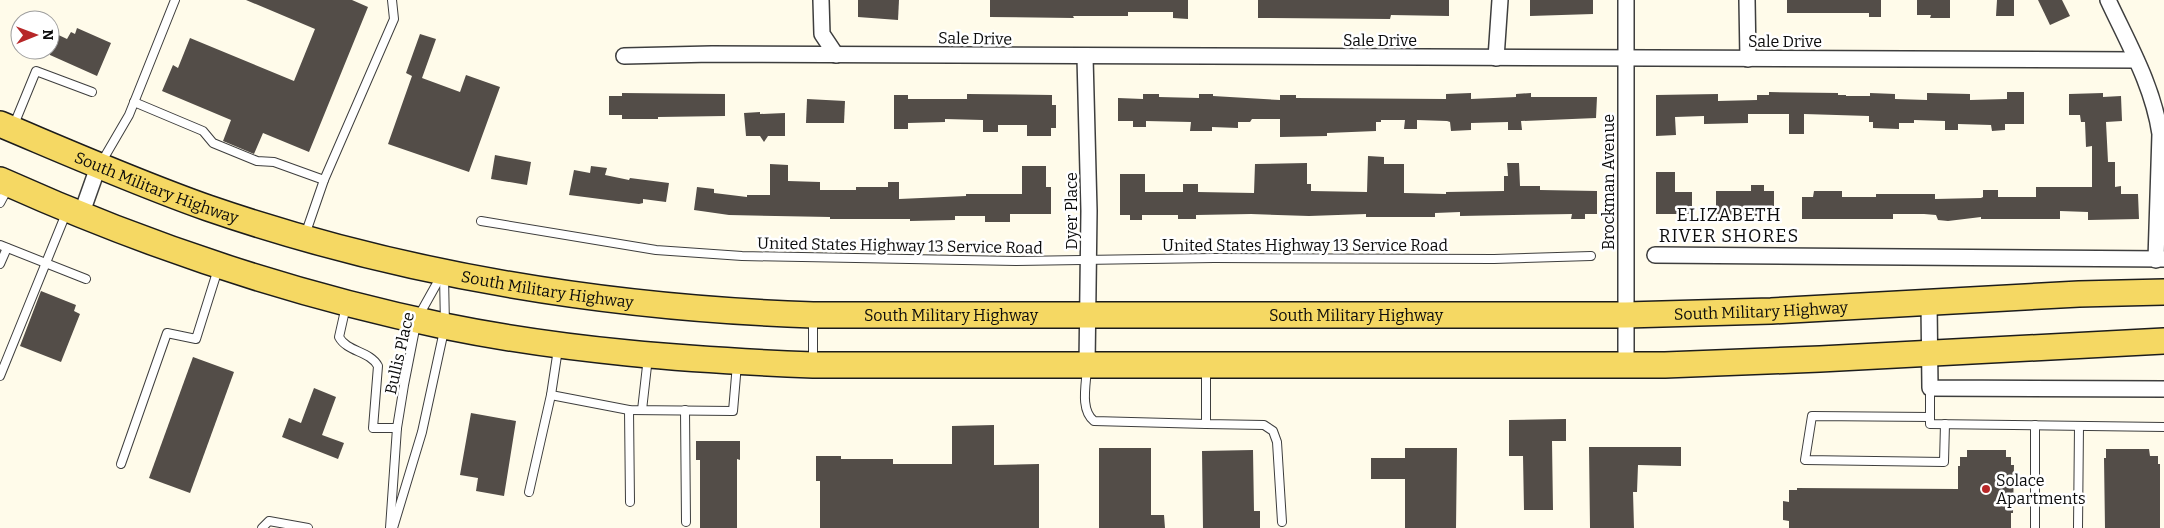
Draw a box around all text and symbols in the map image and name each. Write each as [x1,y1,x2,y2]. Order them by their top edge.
north arrow [10,10,60,60]
street label: Sale Drive [938,28,1012,49]
text: N [39,29,56,41]
street label: Sale Drive [1343,31,1417,50]
street label: Sale Drive [1748,32,1822,51]
street label: Brockman Avenue [1599,114,1618,250]
street label: South Military Highway [72,148,241,228]
street label: Dyer Place [1062,172,1081,250]
district label: ELIZABETH RIVER SHORES [1659,204,1799,247]
street label: United States Highway 13 Service Road [757,234,1044,258]
street label: United States Highway 13 Service Road [1162,236,1448,255]
street label: South Military Highway [460,267,635,312]
street label: South Military Highway [1674,298,1849,324]
street label: South Military Highway [864,306,1039,325]
street label: South Military Highway [1269,306,1444,325]
street label: Bullis Place [381,310,418,396]
place label: Solace Apartments [1996,471,2086,508]
marker: Solace Apartments [1980,483,1992,495]

